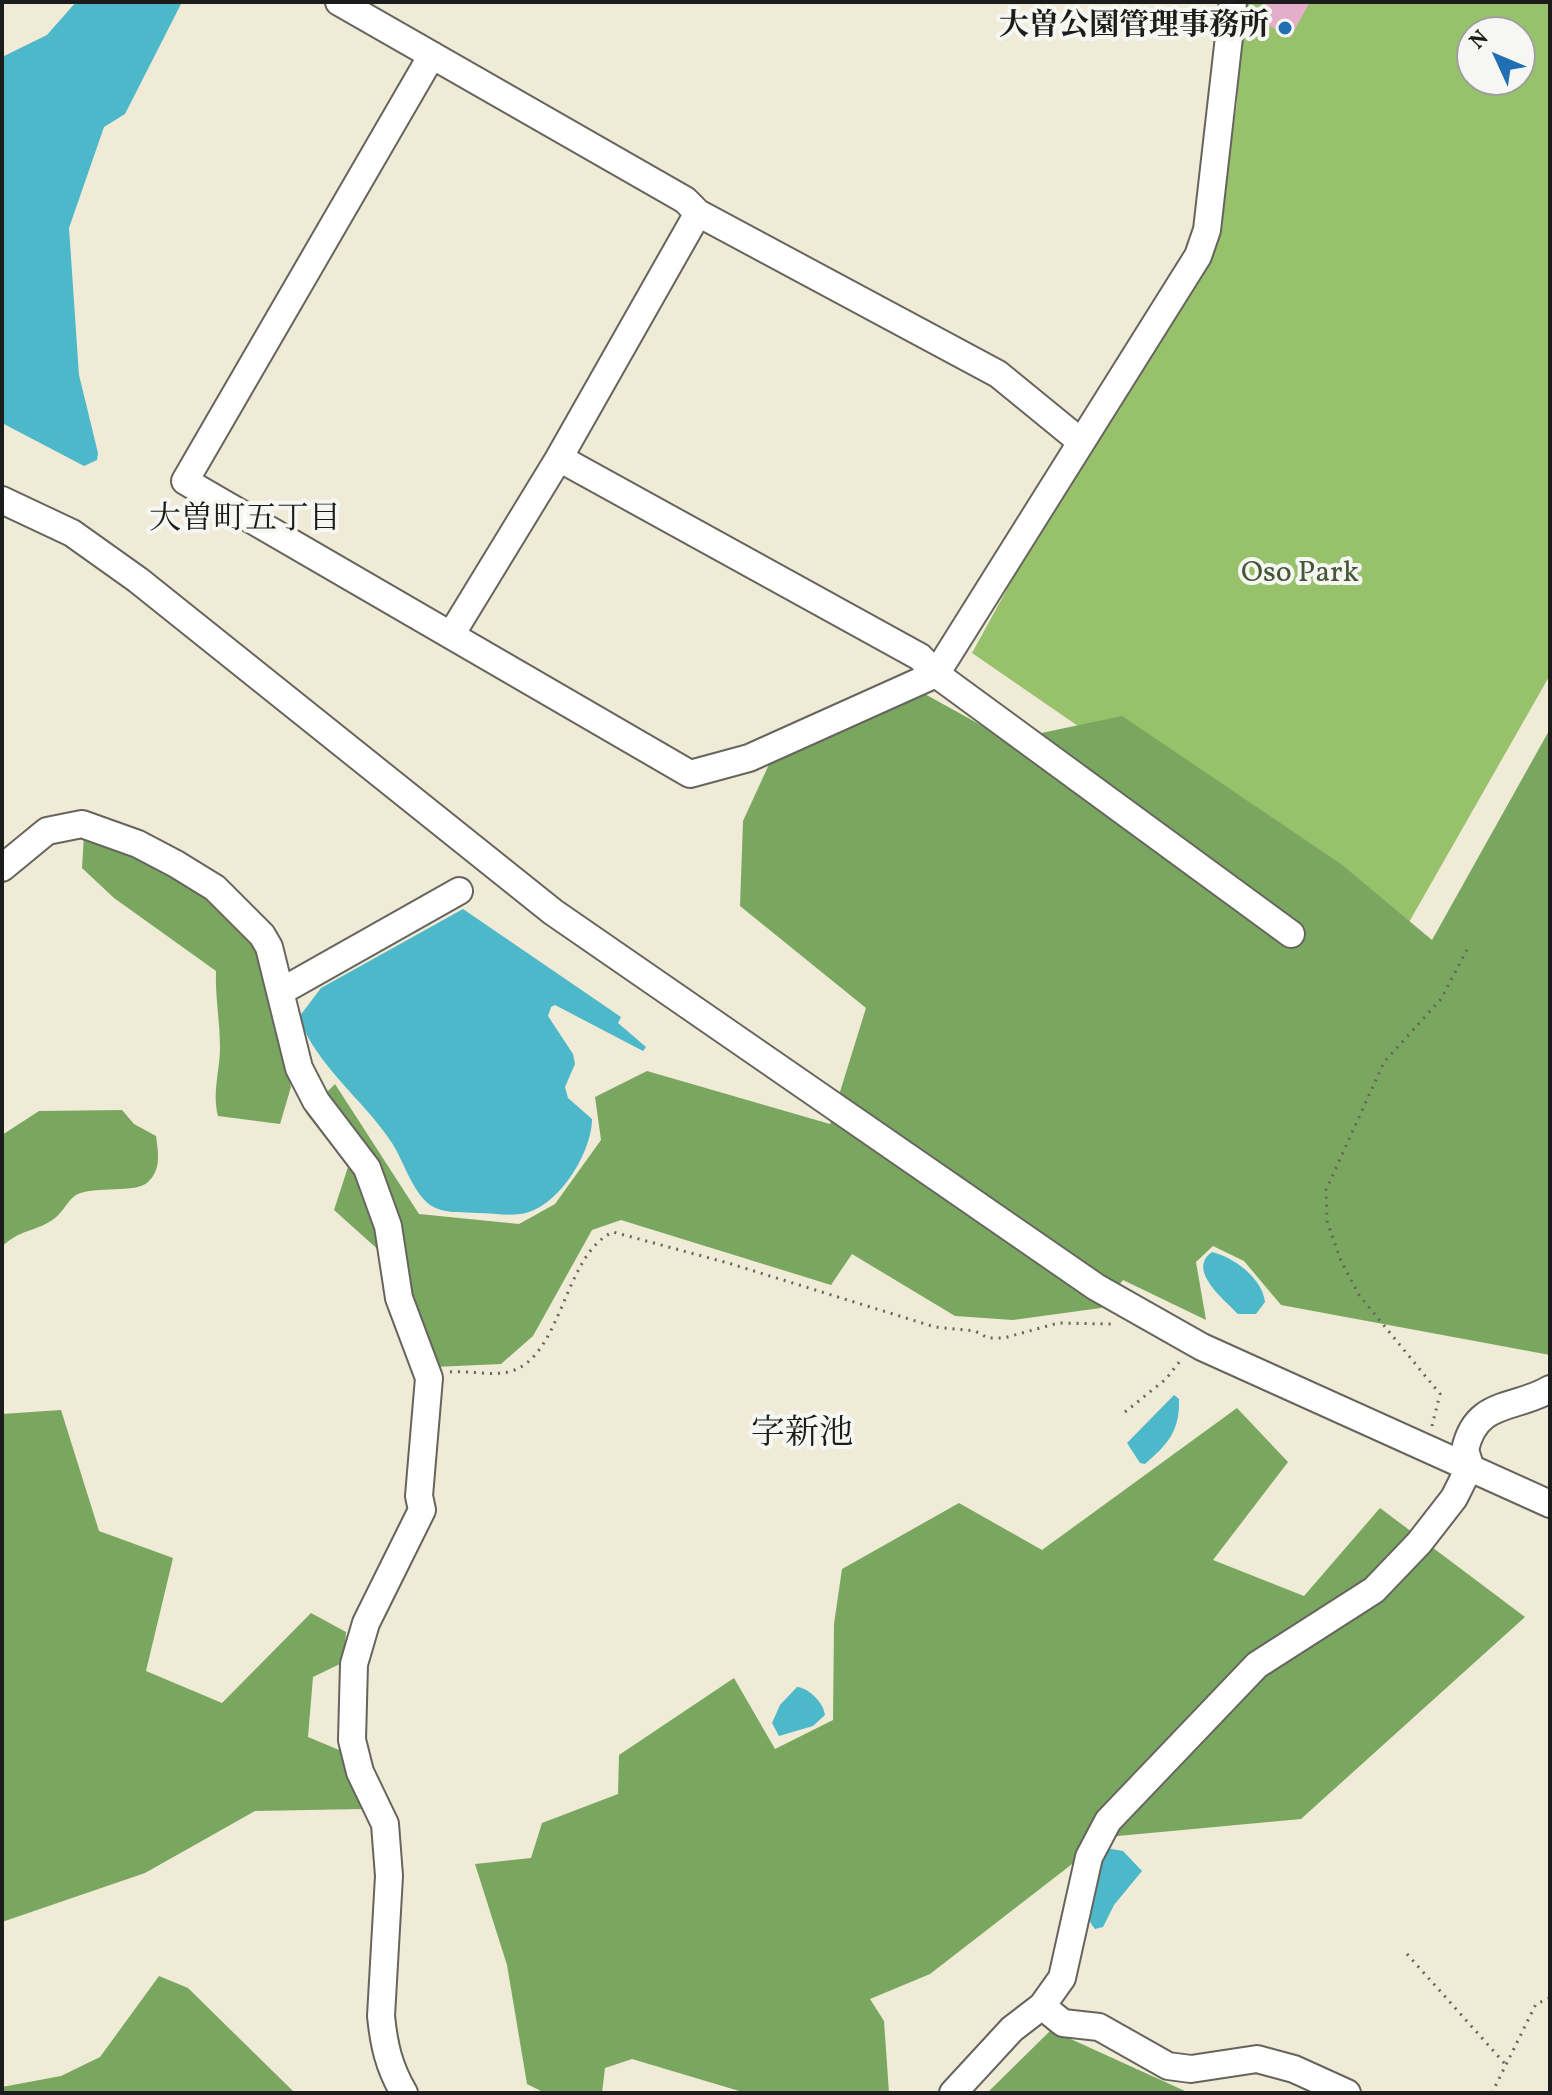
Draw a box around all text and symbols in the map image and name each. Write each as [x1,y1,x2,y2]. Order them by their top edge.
place label: 大曽公園管理事務所 [999,10,1269,46]
north arrow [1456,16,1536,96]
marker: 大曽公園管理事務所 [1276,19,1294,37]
text: N [1463,24,1497,57]
district label: 大曽町五丁目 [149,503,341,541]
park label: Oso Park [1241,557,1359,593]
district label: 字新池 [751,1417,853,1457]

